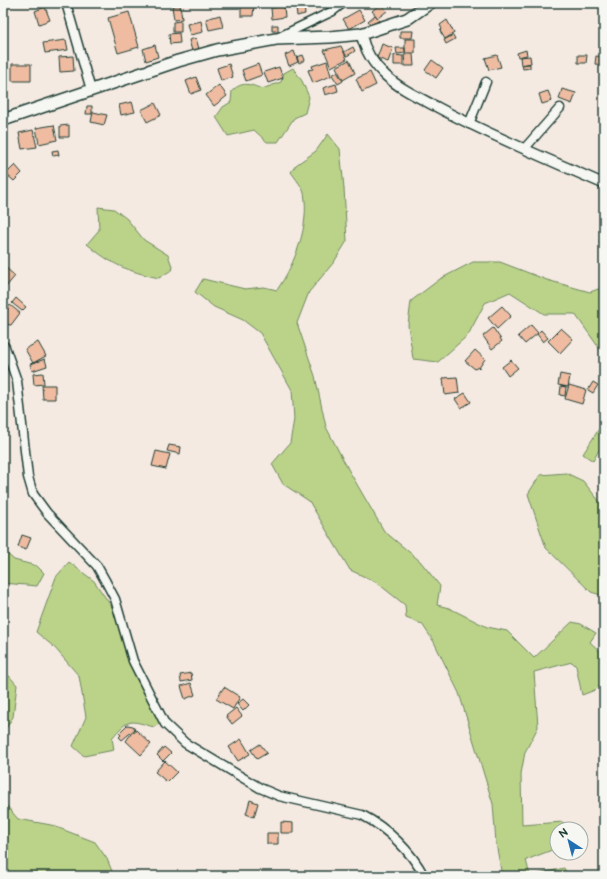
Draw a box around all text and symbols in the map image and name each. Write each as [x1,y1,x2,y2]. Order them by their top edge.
north arrow [549,821,589,861]
text: N [556,826,571,841]

